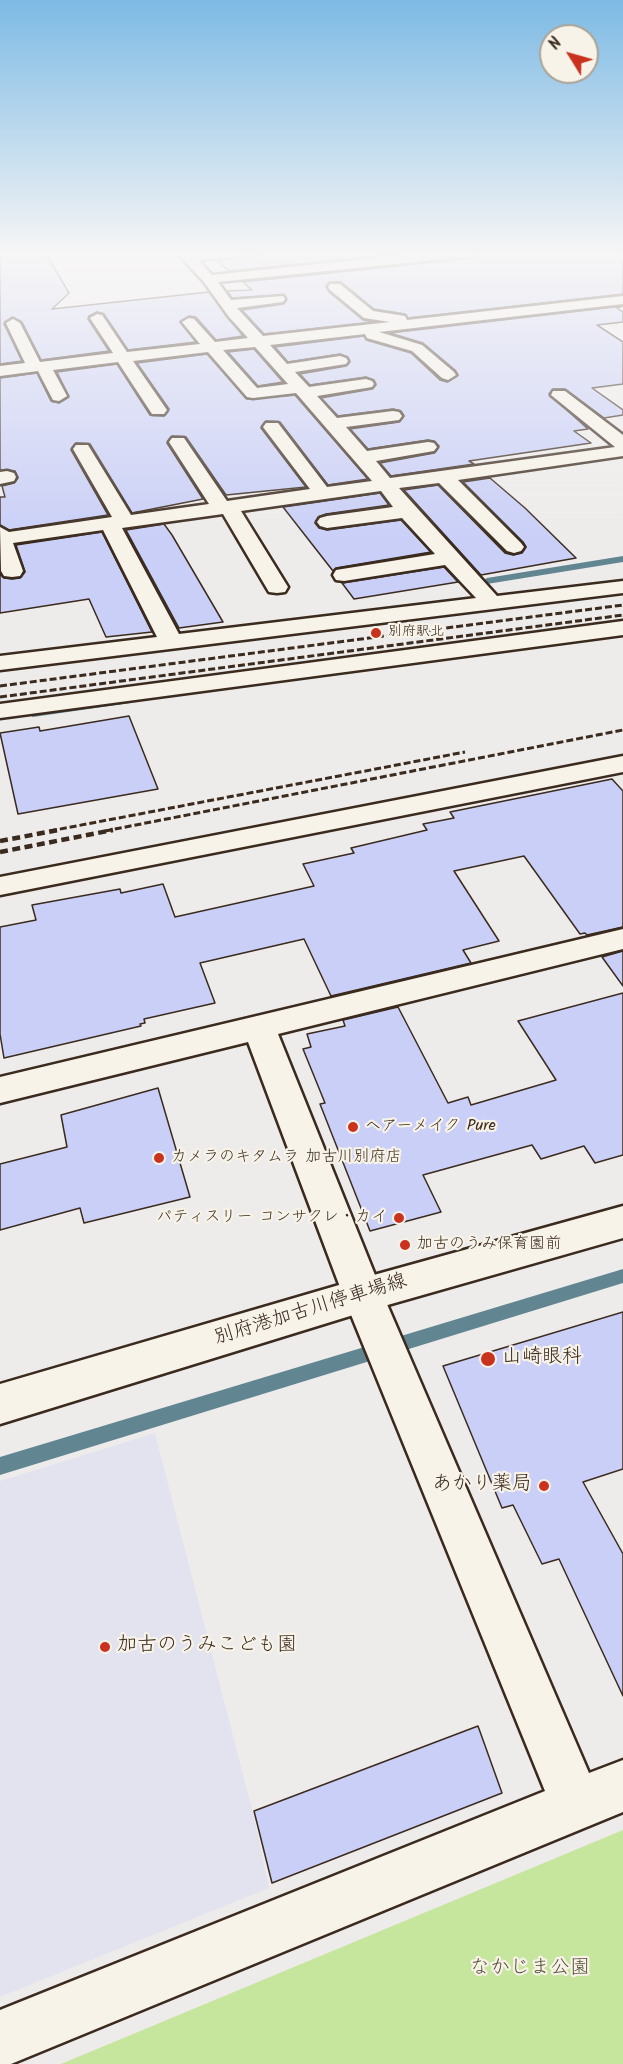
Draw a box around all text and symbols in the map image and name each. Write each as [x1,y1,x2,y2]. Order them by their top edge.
north arrow [539,24,599,84]
text: N [543,33,569,56]
place label: 別府駅北 [388,625,444,641]
marker: 別府駅北 [369,626,383,640]
place label: ヘアーメイク Pure [365,1117,496,1137]
marker: ヘアーメイク Pure [346,1120,360,1134]
place label: カメラのキタムラ 加古川別府店 [171,1148,401,1168]
marker: カメラのキタムラ 加古川別府店 [152,1151,166,1165]
place label: パティスリー コンサクレ・カイ [157,1208,387,1228]
marker: パティスリー コンサクレ・カイ [392,1211,406,1225]
place label: 加古のうみ保育園前 [417,1235,561,1255]
marker: 加古のうみ保育園前 [398,1238,412,1252]
street label: 別府港加古川停車場線 [212,1270,410,1352]
place label: 山崎眼科 [502,1347,582,1371]
marker: 山崎眼科 [479,1350,497,1368]
place label: あかり薬局 [432,1474,532,1498]
marker: あかり薬局 [537,1479,551,1493]
place label: 加古のうみこども園 [117,1635,297,1659]
marker: 加古のうみこども園 [98,1640,112,1654]
park label: なかじま公園 [470,1958,590,1982]

